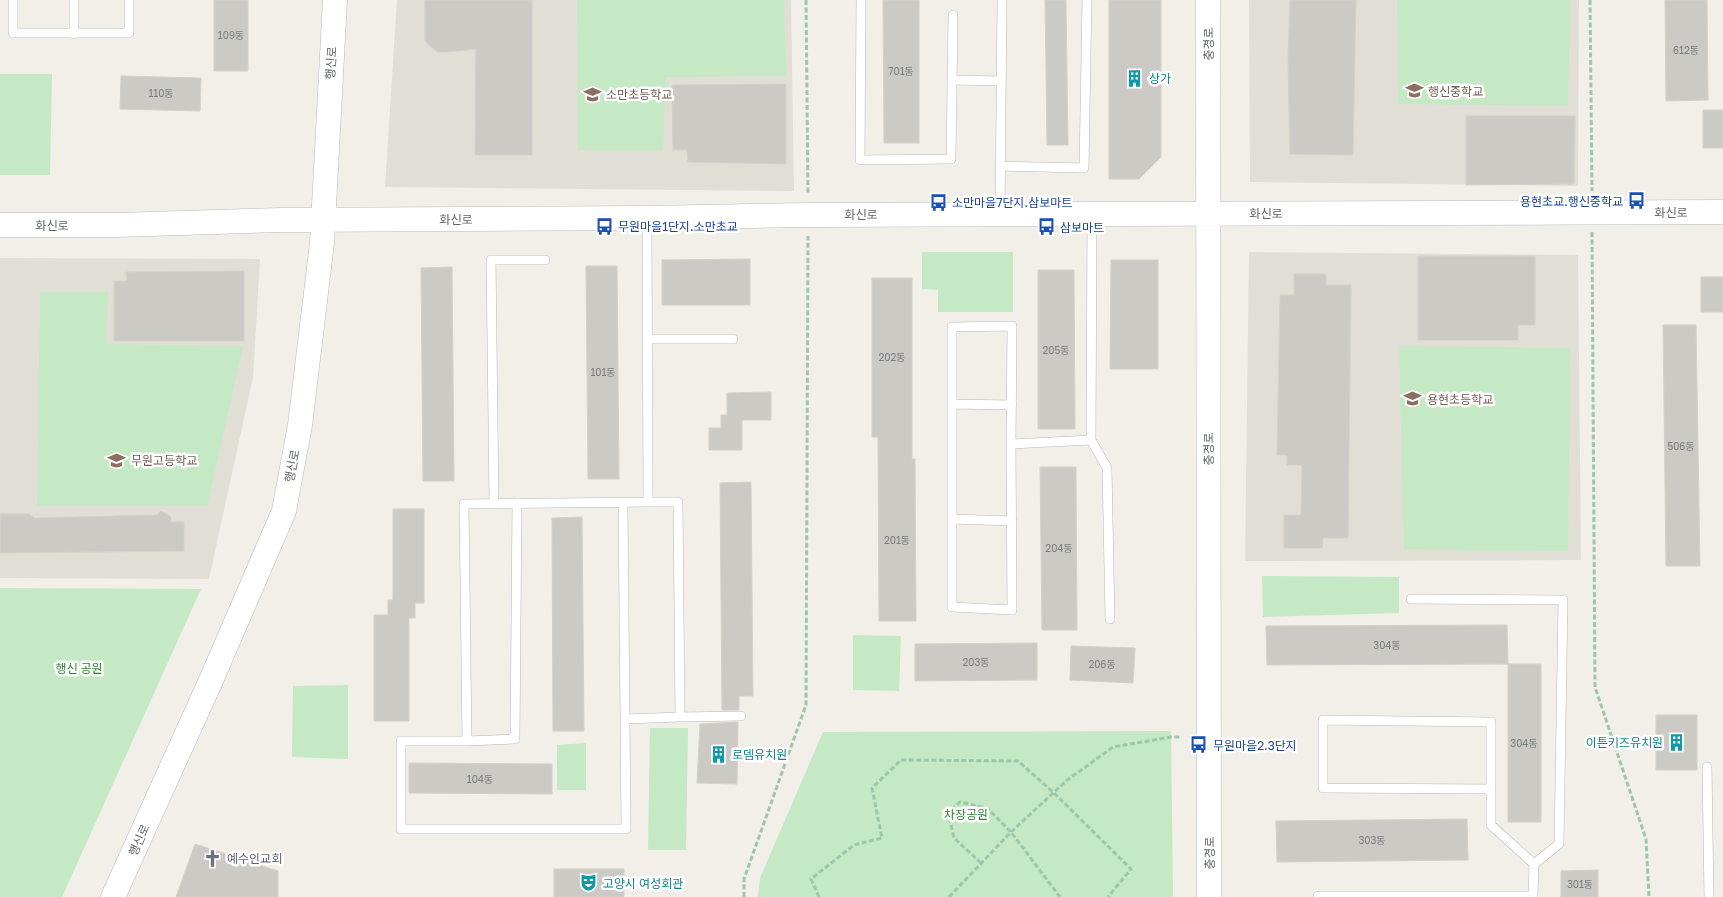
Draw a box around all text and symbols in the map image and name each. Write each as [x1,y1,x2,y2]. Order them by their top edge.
street label: 충경로 [1201,27,1216,61]
house number: 109동 [218,29,244,41]
house number: 612동 [1673,44,1699,56]
street label: 행신로 [322,46,340,80]
house number: 701동 [888,65,914,77]
building icon: 상가 [1125,68,1145,88]
place label: 상가 [1149,71,1171,86]
school or university icon: 행신중학교 [1404,81,1424,101]
school or university icon: 소만초등학교 [582,84,602,104]
place label: 행신중학교 [1428,84,1483,99]
house number: 110동 [148,87,174,99]
place label: 소만초등학교 [606,87,672,102]
bus stop icon: 용현초교.행신중학교 [1627,191,1647,211]
bus stop icon: 소만마을7단지.삼보마트 [928,192,948,212]
place label: 용현초교.행신중학교 [1520,194,1623,209]
place label: 소만마을7단지.삼보마트 [952,195,1072,210]
street label: 화신로 [1654,205,1688,220]
street label: 화신로 [1249,206,1283,221]
street label: 화신로 [844,207,878,222]
street label: 화신로 [439,212,473,227]
bus stop icon: 무원마을1단지.소만초교 [594,216,614,236]
bus stop icon: 삼보마트 [1036,217,1056,237]
street label: 화신로 [35,218,69,233]
place label: 무원마을1단지.소만초교 [618,219,738,234]
place label: 삼보마트 [1060,220,1104,235]
house number: 205동 [1043,344,1070,356]
house number: 202동 [879,351,906,363]
house number: 101동 [590,366,616,378]
school or university icon: 용현초등학교 [1403,389,1423,409]
place label: 용현초등학교 [1427,392,1493,407]
street label: 충경로 [1201,432,1216,466]
house number: 506동 [1667,440,1695,452]
street label: 행신로 [281,448,303,484]
school or university icon: 무원고등학교 [107,450,127,470]
place label: 무원고등학교 [131,453,197,468]
house number: 201동 [884,534,910,546]
house number: 204동 [1045,542,1073,554]
house number: 304동 [1373,639,1401,651]
house number: 203동 [962,656,990,668]
house number: 206동 [1088,658,1116,670]
park label: 행신 공원 [55,661,103,676]
building icon: 이튼키즈유치원 [1667,732,1687,752]
bus stop icon: 무원마을2.3단지 [1189,735,1209,755]
place label: 이튼키즈유치원 [1586,735,1663,750]
house number: 304동 [1510,737,1538,749]
place label: 무원마을2.3단지 [1213,738,1297,753]
building icon: 로뎀유치원 [708,744,728,764]
place label: 로뎀유치원 [732,747,787,762]
house number: 104동 [467,773,493,785]
park label: 차장공원 [944,807,988,822]
street label: 행신로 [125,822,153,858]
house number: 303동 [1358,834,1386,846]
street label: 충경로 [1202,836,1217,870]
church icon: 예수인교회 [203,848,223,868]
place label: 예수인교회 [227,851,282,866]
theatre icon: 고양시 여성회관 [579,873,599,893]
place label: 고양시 여성회관 [603,876,683,891]
house number: 301동 [1567,878,1593,890]

